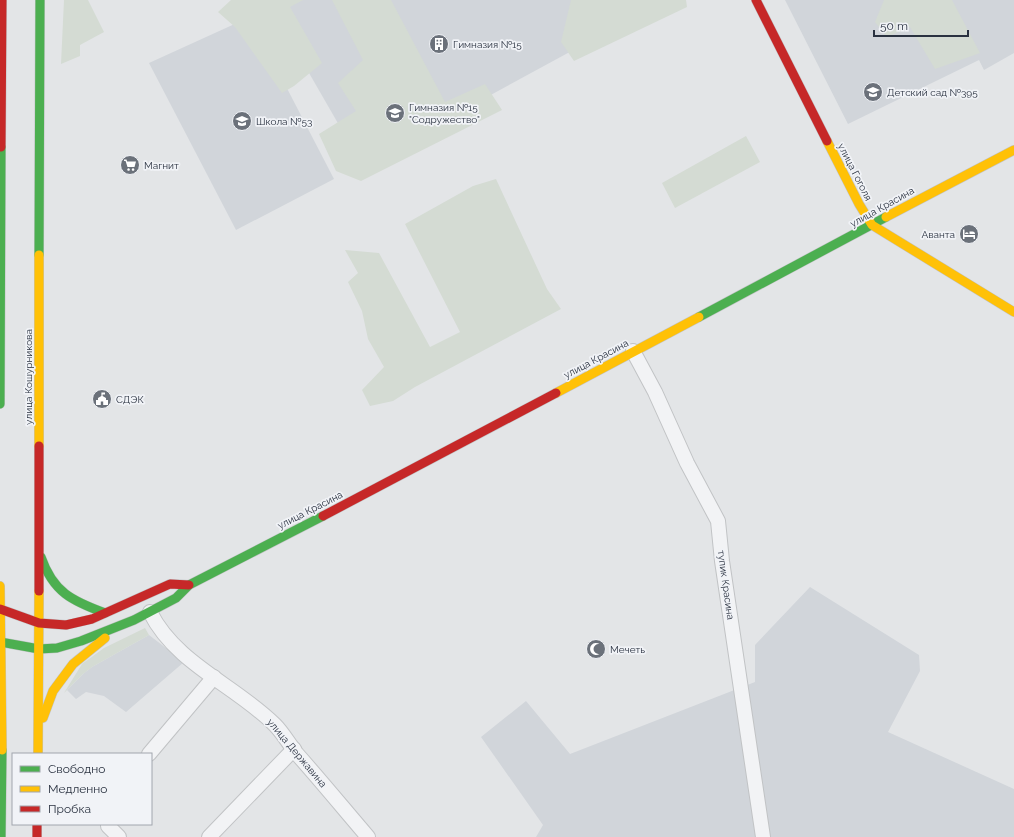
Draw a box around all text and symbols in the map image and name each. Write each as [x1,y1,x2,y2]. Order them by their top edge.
scale bar [874,12,968,38]
text: 50 m [880,19,908,33]
building icon: Гимназия №15 [428,33,450,55]
place label: Гимназия №15 [453,39,522,50]
school or university icon: Детский сад №395 [862,81,884,103]
place label: Детский сад №395 [887,87,978,98]
school or university icon: Гимназия №15 "Содружество" [384,102,406,124]
place label: Гимназия №15 "Содружество" [409,102,480,125]
school or university icon: Школа №53 [231,110,253,132]
place label: Школа №53 [256,116,312,127]
street label: улица Гоголя [836,142,874,202]
supermarket icon: Магнит [119,154,141,176]
place label: Магнит [144,160,179,171]
street label: улица Красина [848,185,916,229]
hotel icon: Аванта [958,223,980,245]
place label: Аванта [921,229,955,240]
street label: улица Кошурникова [23,329,34,425]
street label: улица Красина [562,337,630,381]
public building icon: СДЭК [91,388,113,410]
place label: СДЭК [116,394,144,405]
street label: улица Красина [276,489,344,531]
street label: тупик Красина [716,549,736,621]
mosque icon: Мечеть [585,638,607,660]
place label: Мечеть [610,644,645,655]
street label: улица Державина [265,716,329,790]
legend [12,753,152,825]
text: Свободно [48,762,105,776]
text: Медленно [48,782,107,796]
text: Пробка [48,802,91,816]

